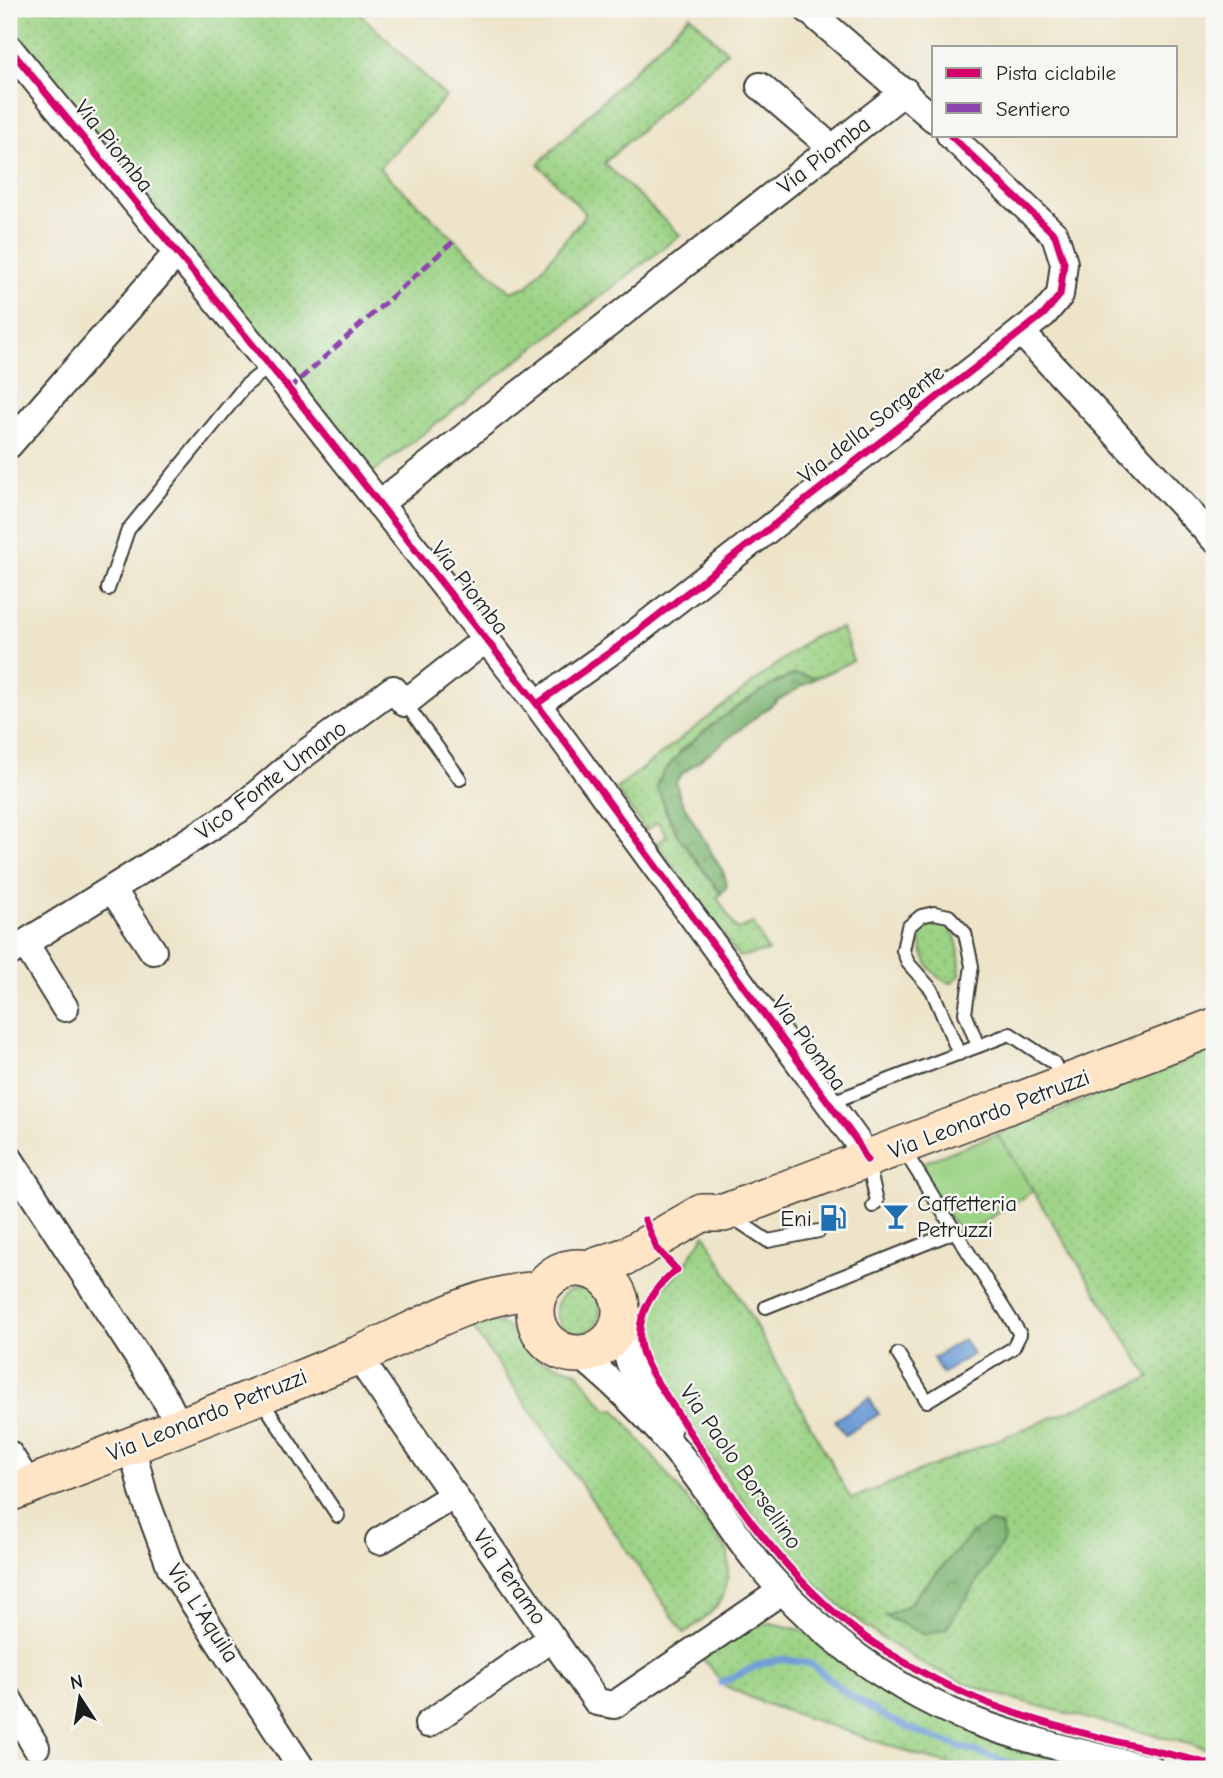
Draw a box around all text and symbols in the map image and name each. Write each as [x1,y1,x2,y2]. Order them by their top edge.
legend [932,46,1178,136]
text: Pista ciclabile [996,61,1116,85]
street label: Via Piomba [69,95,159,197]
text: Sentiero [996,97,1070,121]
street label: Via Piomba [772,110,876,200]
street label: Via della Sorgente [793,359,949,489]
street label: Via Piomba [425,536,515,640]
street label: Vico Fonte Umano [190,714,352,846]
street label: Via Piomba [766,990,852,1096]
street label: Via Leonardo Petruzzi [885,1063,1093,1165]
place label: Caffetteria Petruzzi [917,1190,1017,1243]
bar icon: Caffetteria Petruzzi [881,1201,911,1231]
fuel station icon: Eni [818,1203,848,1233]
place label: Eni [780,1205,812,1232]
street label: Via Leonardo Petruzzi [103,1363,311,1467]
street label: Via Paolo Borsellino [674,1380,808,1554]
street label: Via Teramo [467,1524,553,1630]
street label: Via L'Aquila [161,1559,245,1667]
north arrow [46,1662,116,1732]
text: N [68,1670,85,1694]

